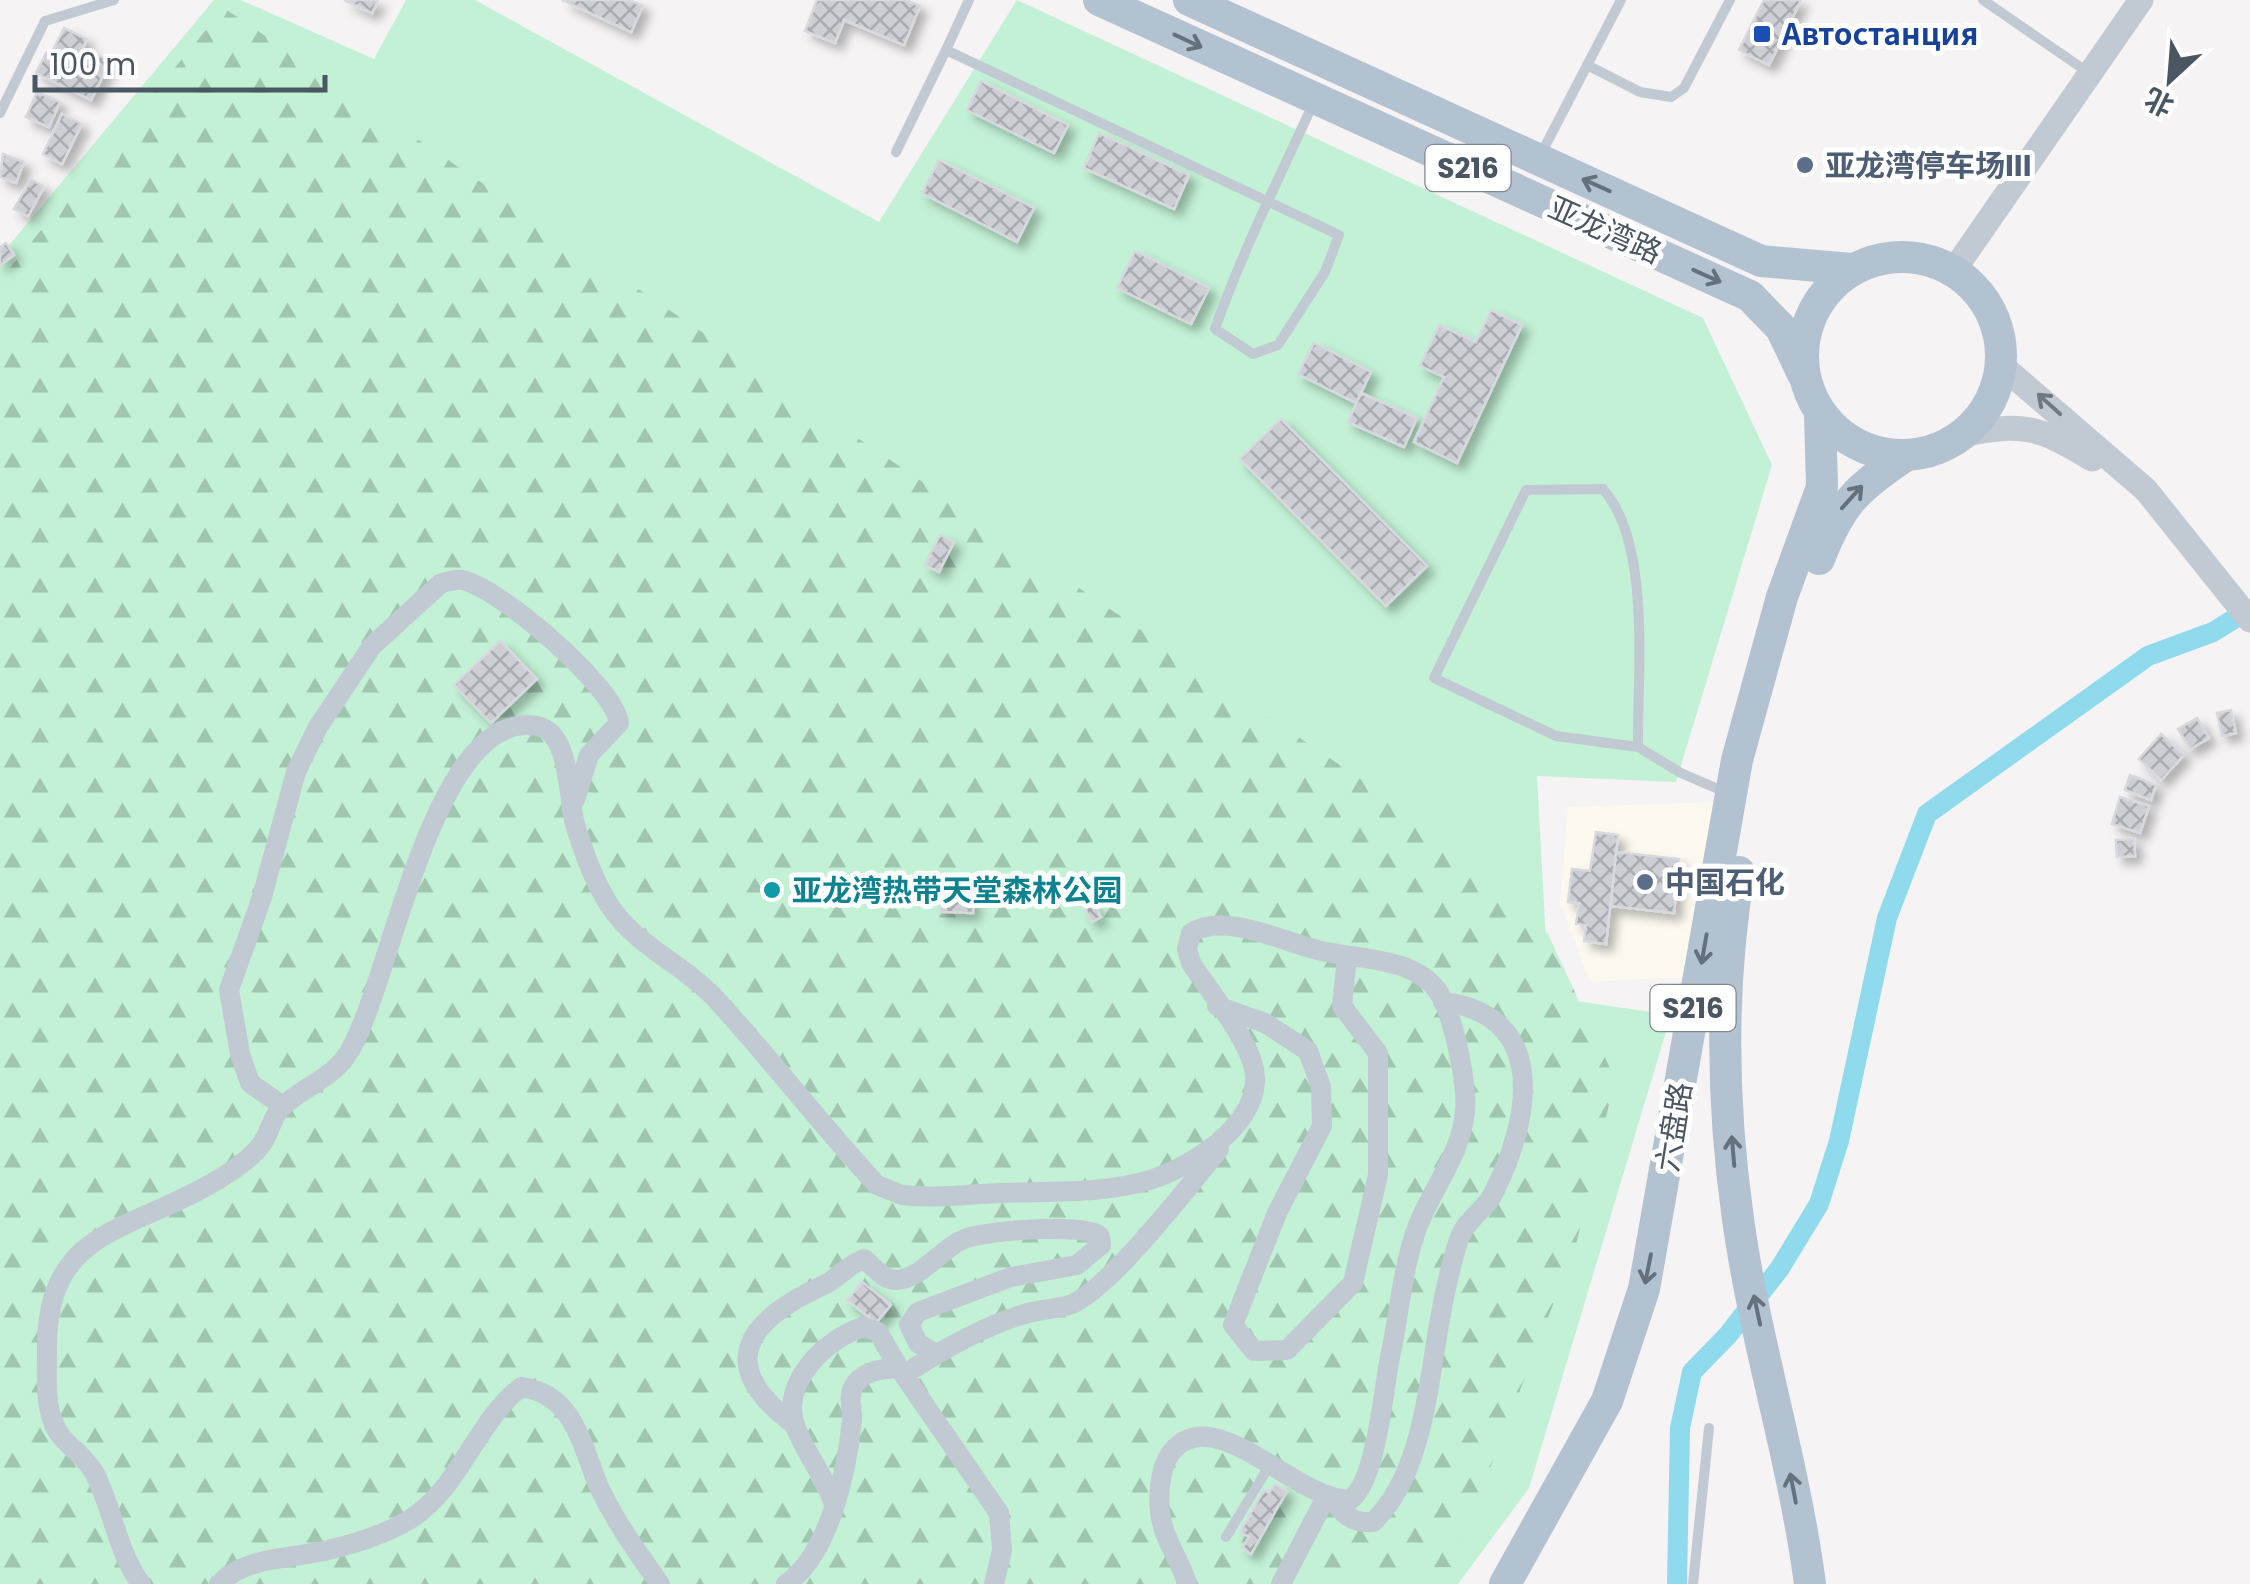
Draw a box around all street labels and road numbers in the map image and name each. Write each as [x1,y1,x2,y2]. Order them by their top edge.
road number: S216 [1426,145,1510,191]
street label: 亚龙湾路 [1541,186,1669,274]
road number: S216 [1650,985,1736,1031]
street label: 六盘路 [1646,1079,1702,1175]

